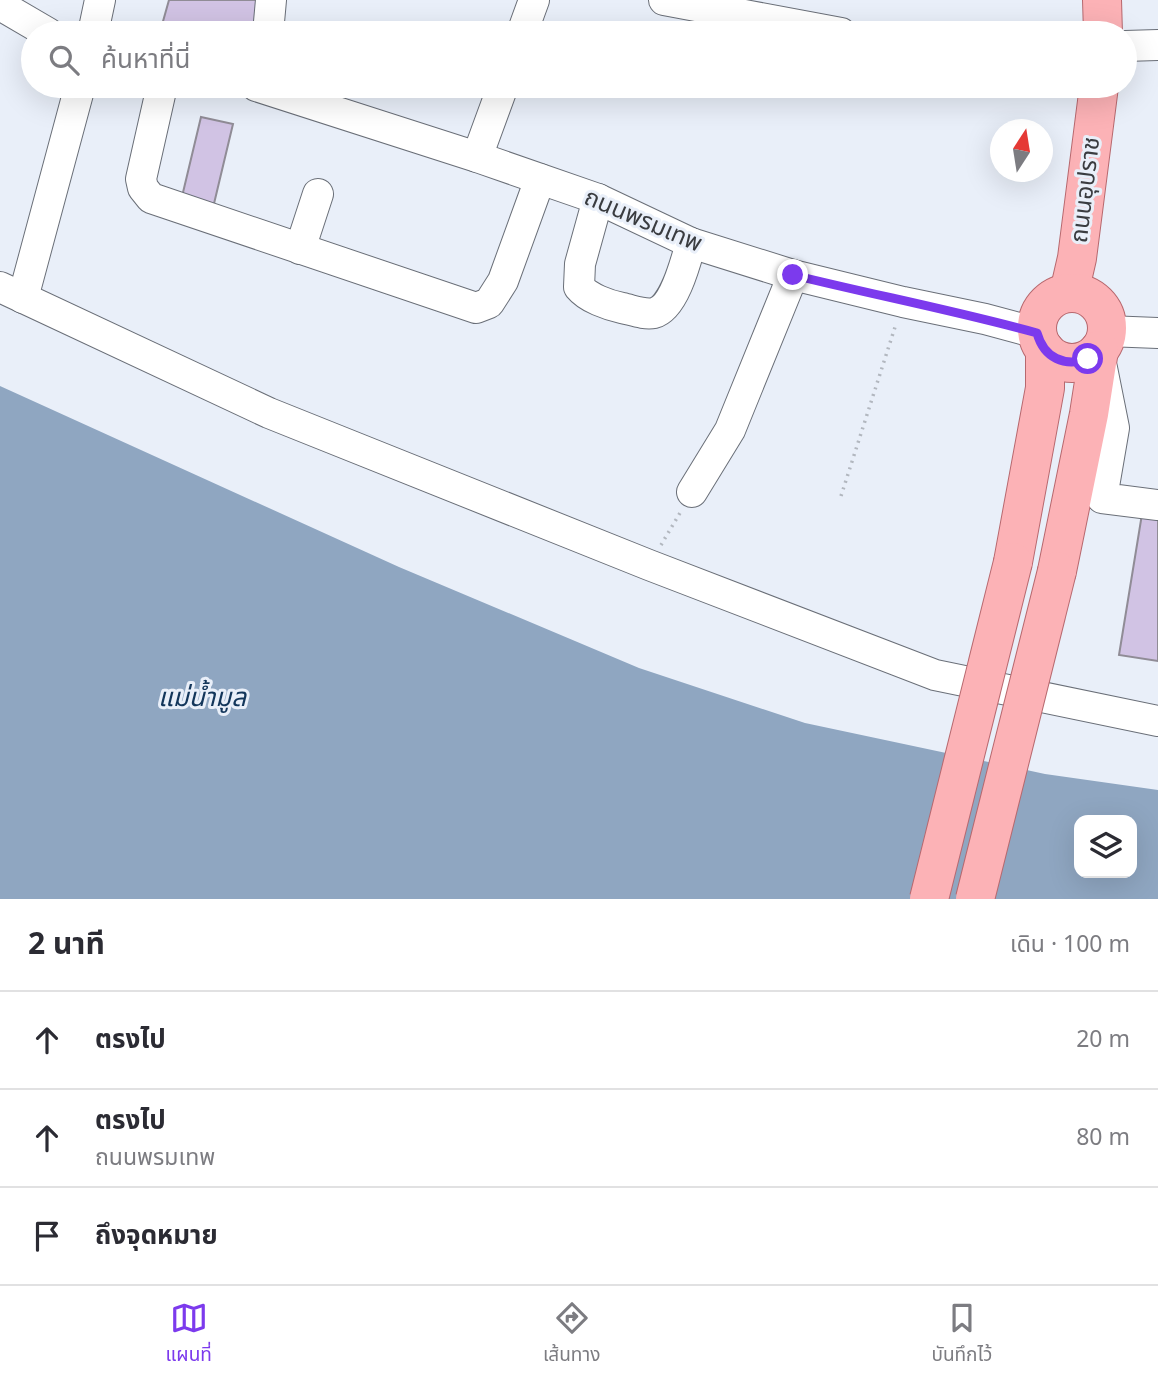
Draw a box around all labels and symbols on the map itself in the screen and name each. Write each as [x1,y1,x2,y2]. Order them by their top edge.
north arrow [990,119,1053,182]
street label: ถนนอุปราช [1062,135,1110,245]
street label: ถนนพรมเทพ [578,180,708,262]
route end [777,259,808,290]
route start [1072,343,1103,374]
water label: แม่น้ำมูล [158,678,247,718]

